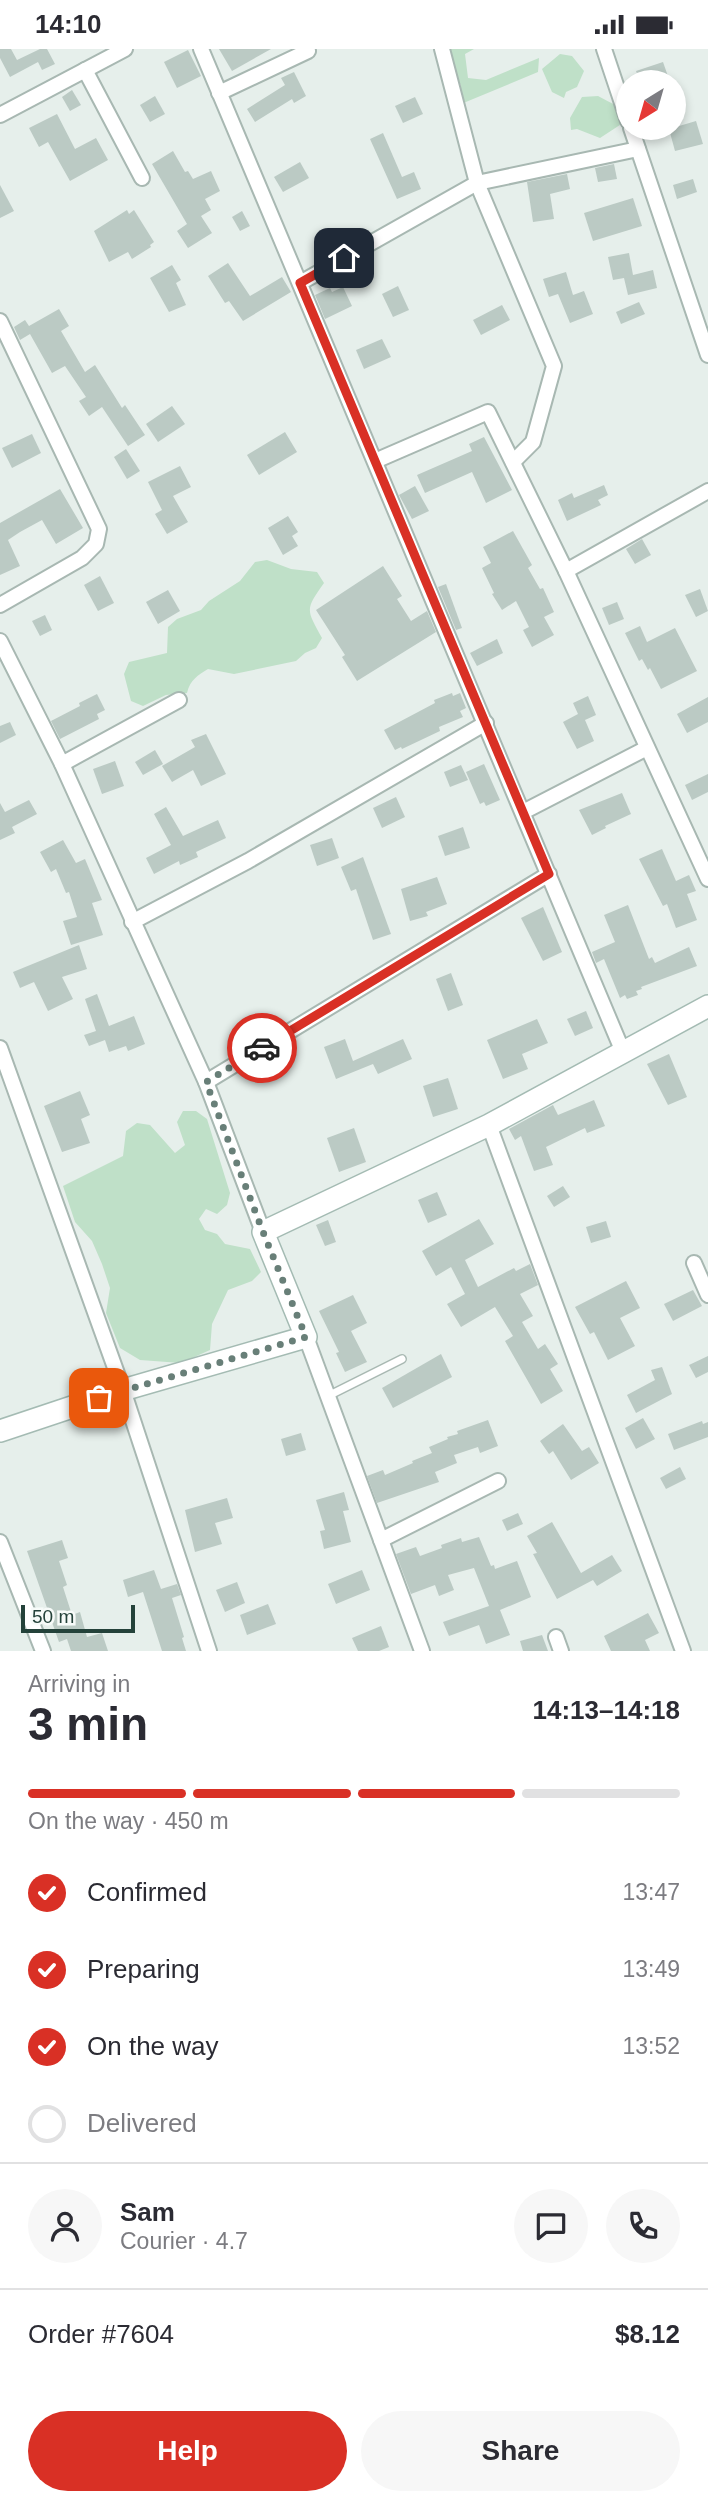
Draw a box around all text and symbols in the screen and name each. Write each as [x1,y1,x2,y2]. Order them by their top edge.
text: 14:10 [35,9,102,39]
north arrow [616,70,686,140]
map controls [616,70,686,140]
pin [314,228,374,288]
icon: home [325,239,363,277]
courier [227,1013,297,1083]
icon: car [243,1029,281,1067]
pin [69,1368,129,1428]
icon: bag [80,1379,118,1417]
scale bar [21,1602,135,1634]
text: 50 m [32,1606,74,1627]
text: Arriving in [28,1671,130,1697]
text: 14:13–14:18 [533,1695,680,1725]
text: 3 min [28,1698,148,1750]
text: On the way · 450 m [28,1808,229,1834]
icon: check [28,1874,66,1912]
text: Confirmed [87,1877,207,1907]
text: 13:47 [622,1879,680,1905]
icon: check [28,1951,66,1989]
text: Preparing [87,1954,200,1984]
text: 13:49 [622,1956,680,1982]
icon: check [28,2028,66,2066]
text: On the way [87,2031,219,2061]
text: 13:52 [622,2033,680,2059]
text: Delivered [87,2108,197,2138]
button: person [28,2189,102,2263]
button: chat [514,2189,588,2263]
button: phone [606,2189,680,2263]
text: Sam [120,2197,175,2227]
text: Courier · 4.7 [120,2228,248,2254]
text: Order #7604 [28,2319,174,2349]
text: $8.12 [615,2319,680,2349]
button: Help [28,2411,347,2491]
button: Share [361,2411,680,2491]

